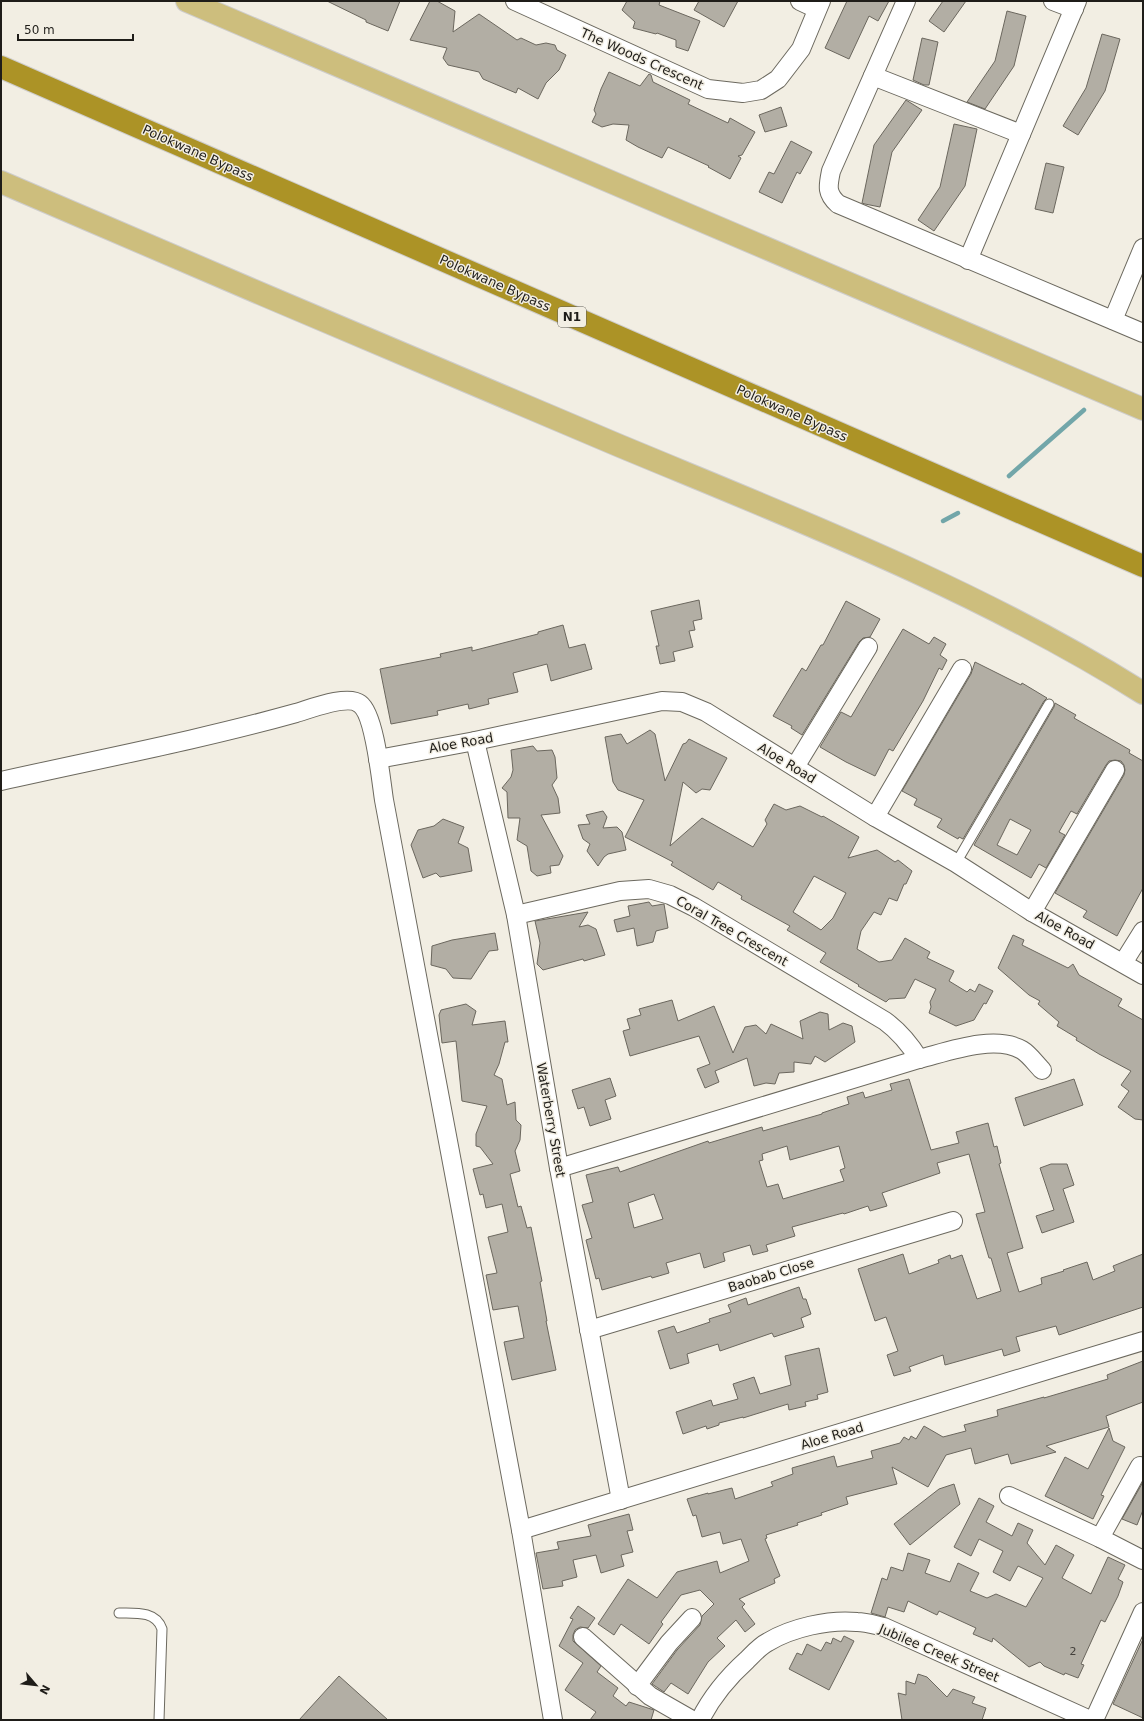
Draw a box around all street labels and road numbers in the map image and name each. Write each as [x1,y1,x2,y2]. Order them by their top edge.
street label: The Woods Crescent [577,25,706,93]
street label: Polokwane Bypass [140,122,256,184]
street label: Polokwane Bypass [437,252,553,314]
road number: N1 [558,307,586,327]
street label: Polokwane Bypass [734,382,850,444]
street label: Aloe Road [428,730,494,756]
street label: Aloe Road [755,740,819,786]
street label: Coral Tree Crescent [673,893,791,969]
street label: Aloe Road [1033,908,1097,952]
street label: Waterberry Street [534,1061,568,1179]
street label: Baobab Close [726,1255,816,1295]
street label: Aloe Road [799,1419,865,1453]
street label: Jubilee Creek Street [876,1621,1001,1685]

